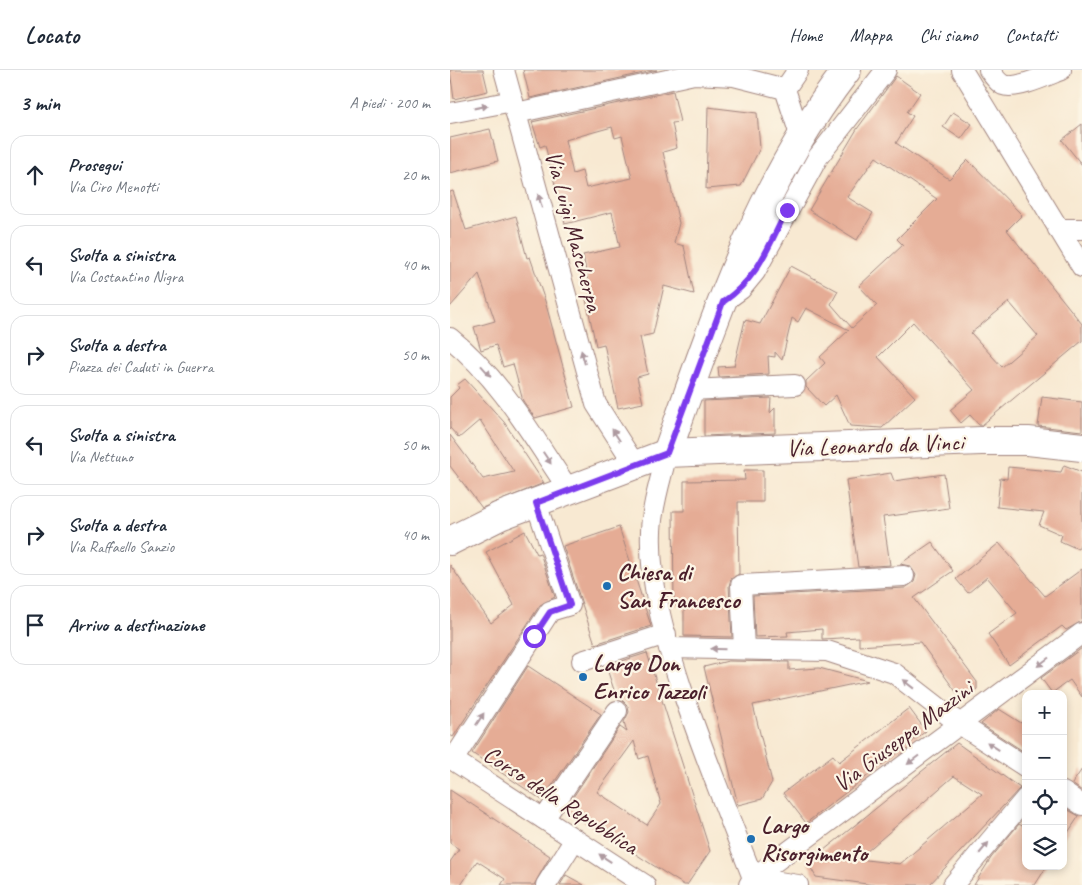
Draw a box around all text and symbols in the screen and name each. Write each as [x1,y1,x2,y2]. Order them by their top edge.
text: Locato [25,20,79,50]
text: Home [790,24,822,46]
text: Mappa [850,24,892,46]
text: Chi siamo [920,24,978,46]
text: Contatti [1006,24,1057,46]
text: 3 min [20,90,60,116]
text: A piedi · 200 m [349,93,430,113]
one-way arrow [474,103,490,111]
street label: Via Luigi Mascherpa [538,148,610,316]
text: Prosegui [68,153,121,177]
icon: ahead [21,161,49,189]
text: 20 m [402,165,429,185]
text: Via Ciro Menotti [68,177,158,197]
one-way arrow [536,193,544,208]
route end [776,199,799,222]
text: Svolta a sinistra [68,243,175,267]
icon: left [21,251,49,279]
text: 40 m [402,255,429,275]
text: Via Costantino Nigra [68,267,183,287]
text: Svolta a destra [68,333,166,357]
icon: right [21,341,49,369]
text: 50 m [402,345,429,365]
one-way arrow [579,350,587,365]
text: Piazza dei Caduti in Guerra [68,357,213,377]
one-way arrow [480,365,492,377]
text: Svolta a sinistra [68,423,175,447]
street label: Via Leonardo da Vinci [786,427,968,463]
one-way arrow [611,428,620,441]
icon: left [21,431,49,459]
text: 50 m [402,435,429,455]
text: Via Nettuno [68,447,133,467]
one-way arrow [542,451,552,464]
text: Svolta a destra [68,513,166,537]
icon: right [21,521,49,549]
text: 40 m [402,525,429,545]
text: Via Raffaello Sanzio [68,537,174,557]
place label: Chiesa di San Francesco [617,557,742,615]
marker: Chiesa di San Francesco [601,580,613,592]
icon: arrive [21,611,49,639]
text: Arrivo a destinazione [68,613,204,637]
route start [523,625,546,648]
one-way arrow [710,645,726,653]
place label: Largo Don Enrico Tazzoli [593,648,709,706]
one-way arrow [1036,657,1050,667]
marker: Largo Don Enrico Tazzoli [577,671,589,683]
street label: Via Giuseppe Mazzini [827,672,982,798]
one-way arrow [901,679,915,689]
map controls [1022,690,1067,870]
button: + [1022,690,1067,735]
one-way arrow [475,712,485,726]
button: − [1022,735,1067,780]
street label: Corso della Repubblica [478,739,645,862]
one-way arrow [987,741,1000,750]
one-way arrow [907,754,920,765]
button: locate [1022,780,1067,825]
place label: Largo Risorgimento [761,810,870,868]
button: layers [1022,825,1067,870]
marker: Largo Risorgimento [745,833,757,845]
one-way arrow [979,841,990,854]
one-way arrow [598,854,611,863]

